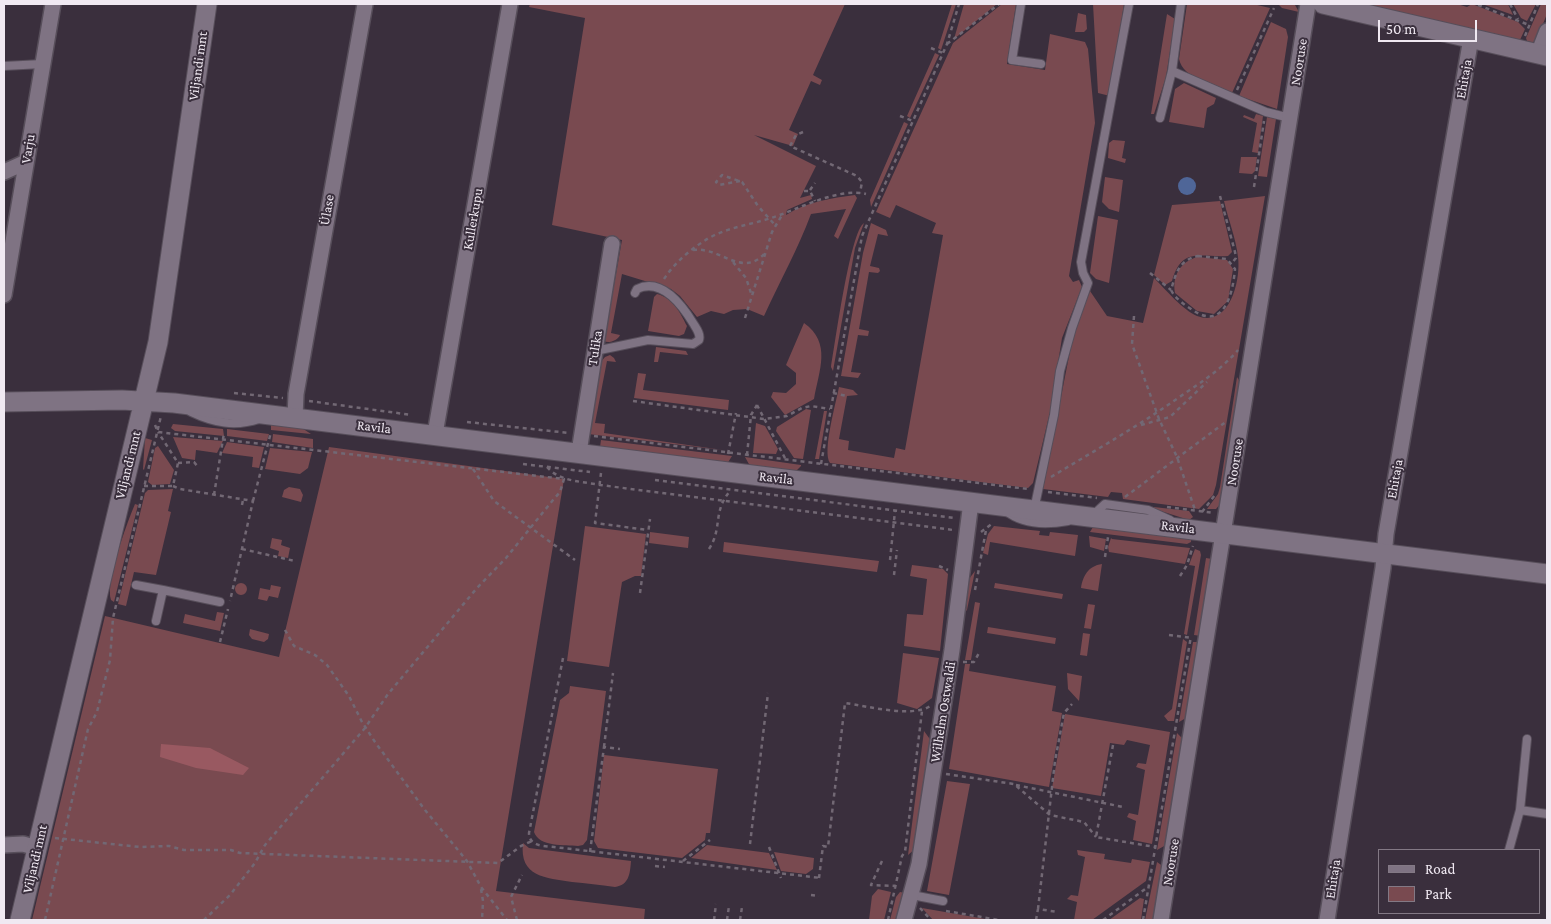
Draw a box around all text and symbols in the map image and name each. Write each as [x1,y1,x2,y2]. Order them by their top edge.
scale bar [1381,10,1480,42]
text: 50 m [1386,21,1416,37]
street label: Viljandi mnt [185,30,211,102]
street label: Nooruse [1287,37,1311,87]
street label: Ehitaja [1452,58,1476,100]
street label: Varju [17,133,39,165]
street label: Kullerkupu [459,187,487,251]
street label: Ülase [316,193,338,227]
street label: Tulika [584,329,606,367]
street label: Ravila [356,417,392,437]
street label: Viljandi mnt [111,429,145,501]
street label: Nooruse [1223,437,1247,487]
street label: Ehitaja [1383,458,1407,500]
street label: Ravila [758,468,794,488]
street label: Ravila [1160,517,1196,537]
street label: Wilhelm Ostwaldi [927,660,959,764]
street label: Viljandi mnt [19,823,51,895]
street label: Nooruse [1159,837,1183,887]
legend [1378,849,1541,914]
street label: Ehitaja [1322,858,1344,900]
text: Road [1425,861,1455,877]
text: Park [1425,886,1452,902]

